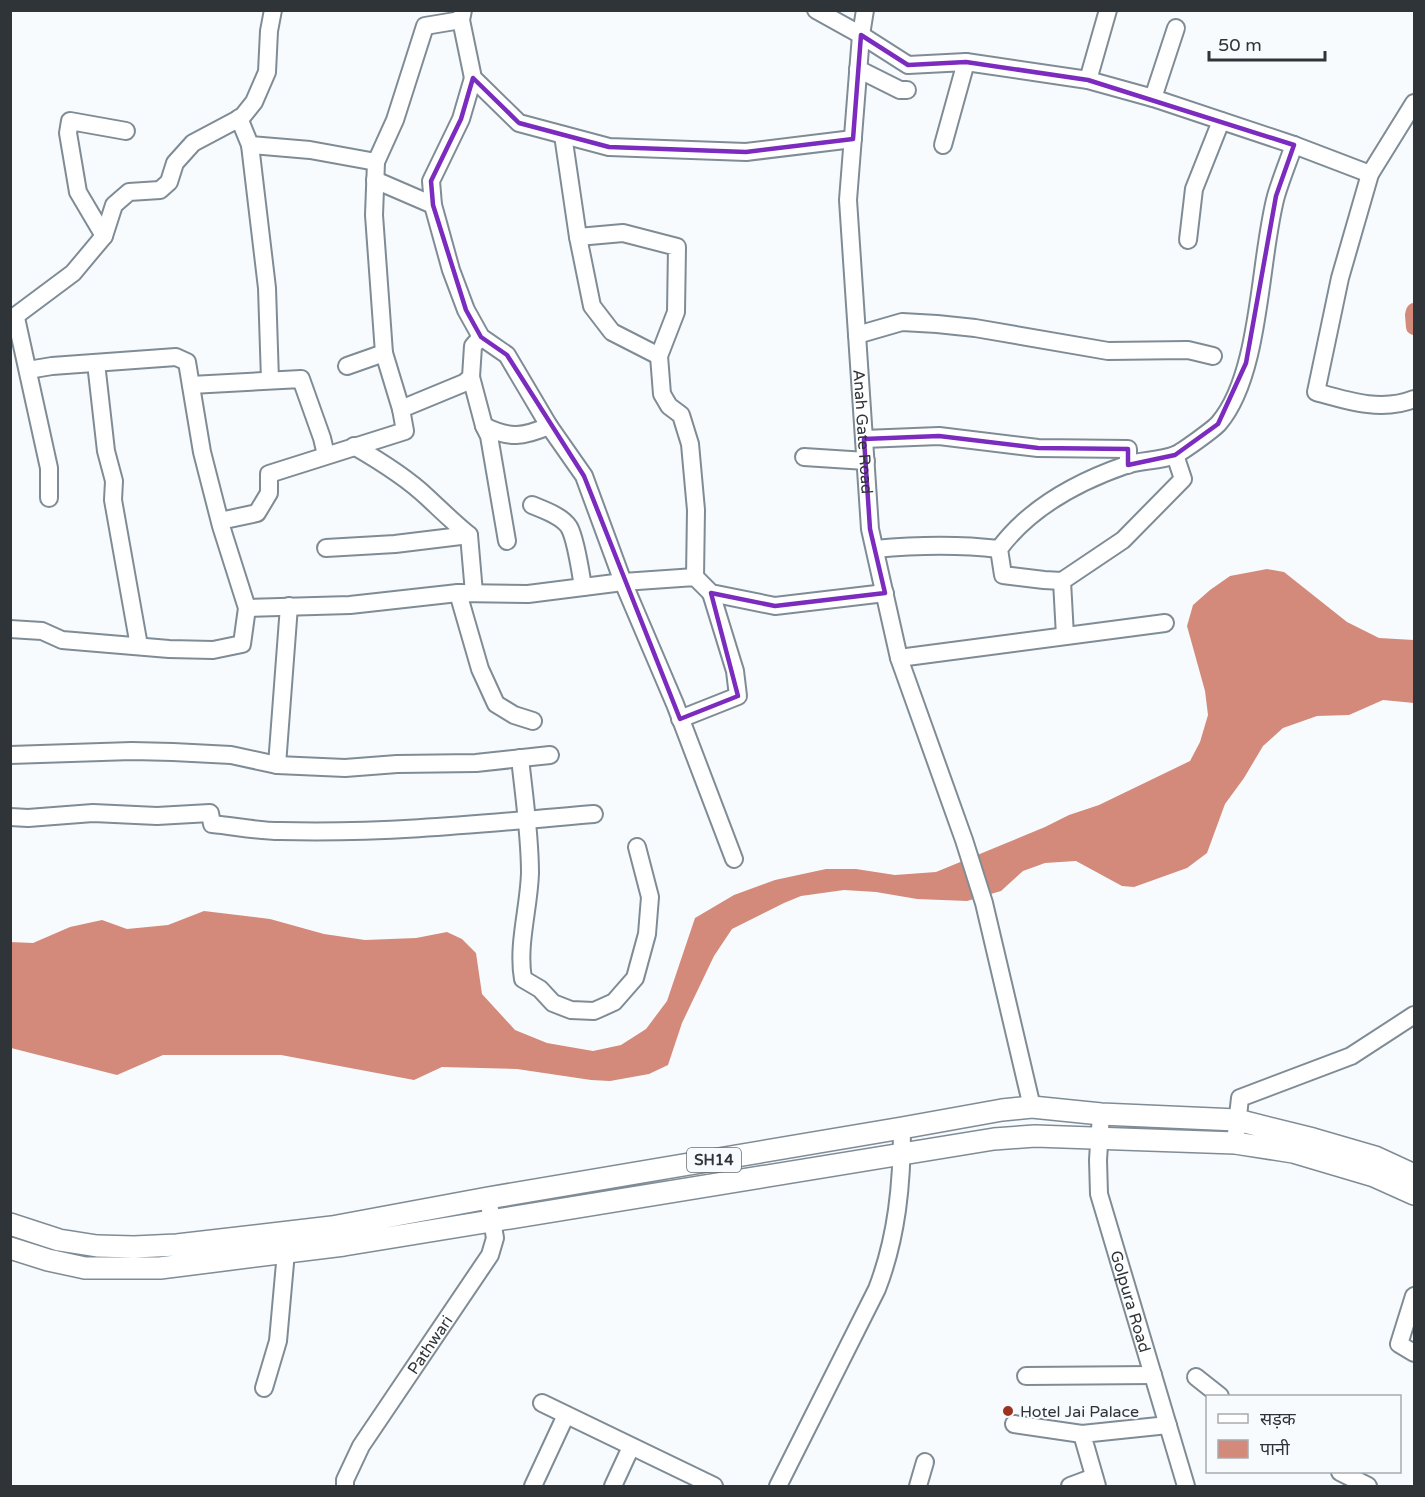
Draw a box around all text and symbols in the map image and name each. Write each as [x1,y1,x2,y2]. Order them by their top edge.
scale bar [1209,24,1324,62]
text: 50 m [1218,34,1262,56]
street label: Anah Gate Road [848,369,877,495]
road number: SH14 [687,1148,741,1172]
street label: Golpura Road [1105,1248,1155,1355]
street label: Pathwari [403,1312,457,1378]
legend [1206,1395,1401,1473]
place label: Hotel Jai Palace [1020,1402,1139,1422]
marker: Hotel Jai Palace [1001,1404,1015,1418]
text: सड़क [1260,1408,1297,1430]
text: पानी [1260,1438,1290,1460]

